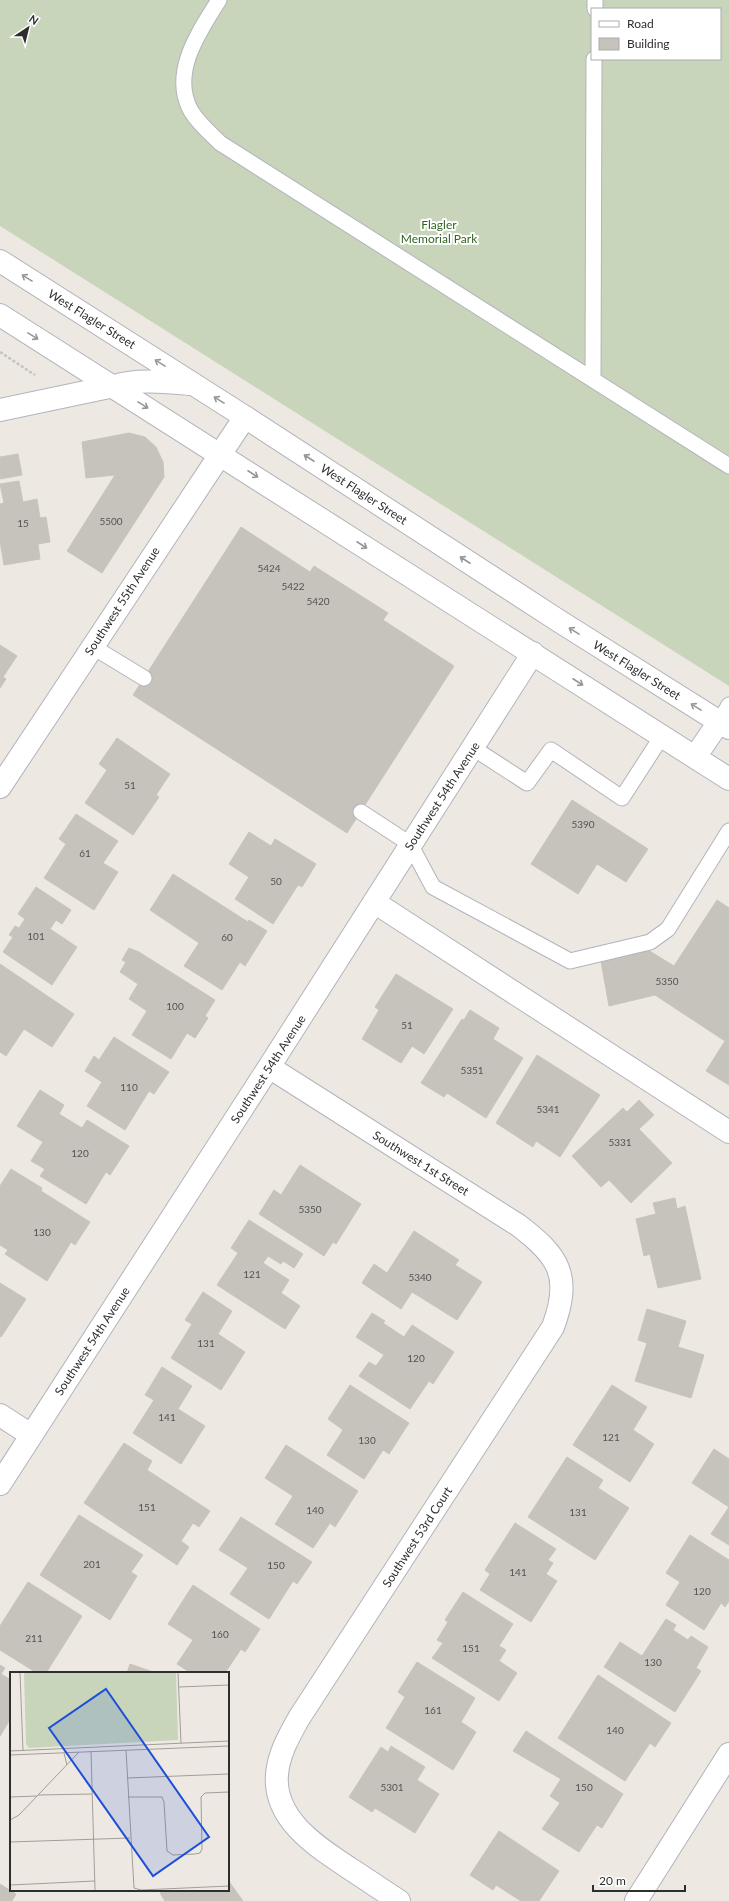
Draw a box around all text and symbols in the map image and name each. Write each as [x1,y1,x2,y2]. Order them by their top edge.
north arrow [8,8,48,48]
legend [591,8,721,60]
text: N [27,12,41,27]
text: Road [627,16,654,31]
text: Building [627,36,670,51]
park label: Flagler Memorial Park [401,217,478,246]
one-way arrow [21,274,33,282]
street label: West Flagler Street [45,286,139,352]
one-way arrow [27,332,39,340]
one-way arrow [155,359,166,367]
one-way arrow [213,396,225,404]
one-way arrow [137,401,148,409]
one-way arrow [303,454,315,462]
street label: West Flagler Street [318,460,411,528]
one-way arrow [247,471,259,479]
house number: 5500 [99,515,123,527]
house number: 15 [17,517,29,529]
one-way arrow [356,541,367,549]
street label: Southwest 55th Avenue [81,544,163,658]
one-way arrow [460,556,471,564]
house number: 5424 [257,562,281,574]
house number: 5422 [281,580,305,592]
house number: 5420 [306,595,330,607]
one-way arrow [568,626,580,634]
street label: West Flagler Street [590,637,684,703]
one-way arrow [572,678,584,686]
one-way arrow [691,703,702,711]
street label: Southwest 54th Avenue [401,739,483,853]
house number: 51 [124,779,136,791]
house number: 5390 [571,818,595,830]
house number: 61 [79,847,91,859]
house number: 50 [270,875,282,887]
house number: 101 [27,930,45,942]
house number: 60 [221,931,233,943]
house number: 5350 [655,975,679,987]
house number: 100 [166,1000,184,1012]
street label: Southwest 54th Avenue [227,1012,309,1126]
house number: 51 [401,1019,413,1031]
house number: 5351 [460,1064,484,1076]
house number: 110 [120,1081,138,1093]
house number: 5341 [536,1103,560,1115]
street label: Southwest 1st Street [370,1127,472,1199]
house number: 5331 [608,1136,632,1148]
house number: 120 [71,1147,89,1159]
house number: 5350 [298,1203,322,1215]
house number: 130 [33,1226,51,1238]
house number: 121 [243,1268,261,1280]
house number: 5340 [408,1271,432,1283]
street label: Southwest 54th Avenue [51,1284,133,1398]
house number: 131 [197,1337,215,1349]
house number: 120 [407,1352,425,1364]
house number: 141 [158,1411,176,1423]
house number: 121 [602,1431,620,1443]
house number: 130 [358,1434,376,1446]
street label: Southwest 53rd Court [379,1483,456,1590]
house number: 151 [138,1501,156,1513]
house number: 140 [306,1504,324,1516]
house number: 131 [569,1506,587,1518]
house number: 201 [83,1558,101,1570]
house number: 150 [267,1559,285,1571]
house number: 141 [509,1566,527,1578]
house number: 120 [693,1585,711,1597]
house number: 160 [211,1628,229,1640]
house number: 211 [25,1632,43,1644]
house number: 151 [462,1642,480,1654]
house number: 130 [644,1656,662,1668]
inset map [10,1672,229,1891]
house number: 161 [424,1704,442,1716]
house number: 140 [606,1724,624,1736]
house number: 5301 [380,1781,404,1793]
house number: 150 [575,1781,593,1793]
scale bar [593,1867,685,1893]
text: 20 m [599,1873,626,1888]

